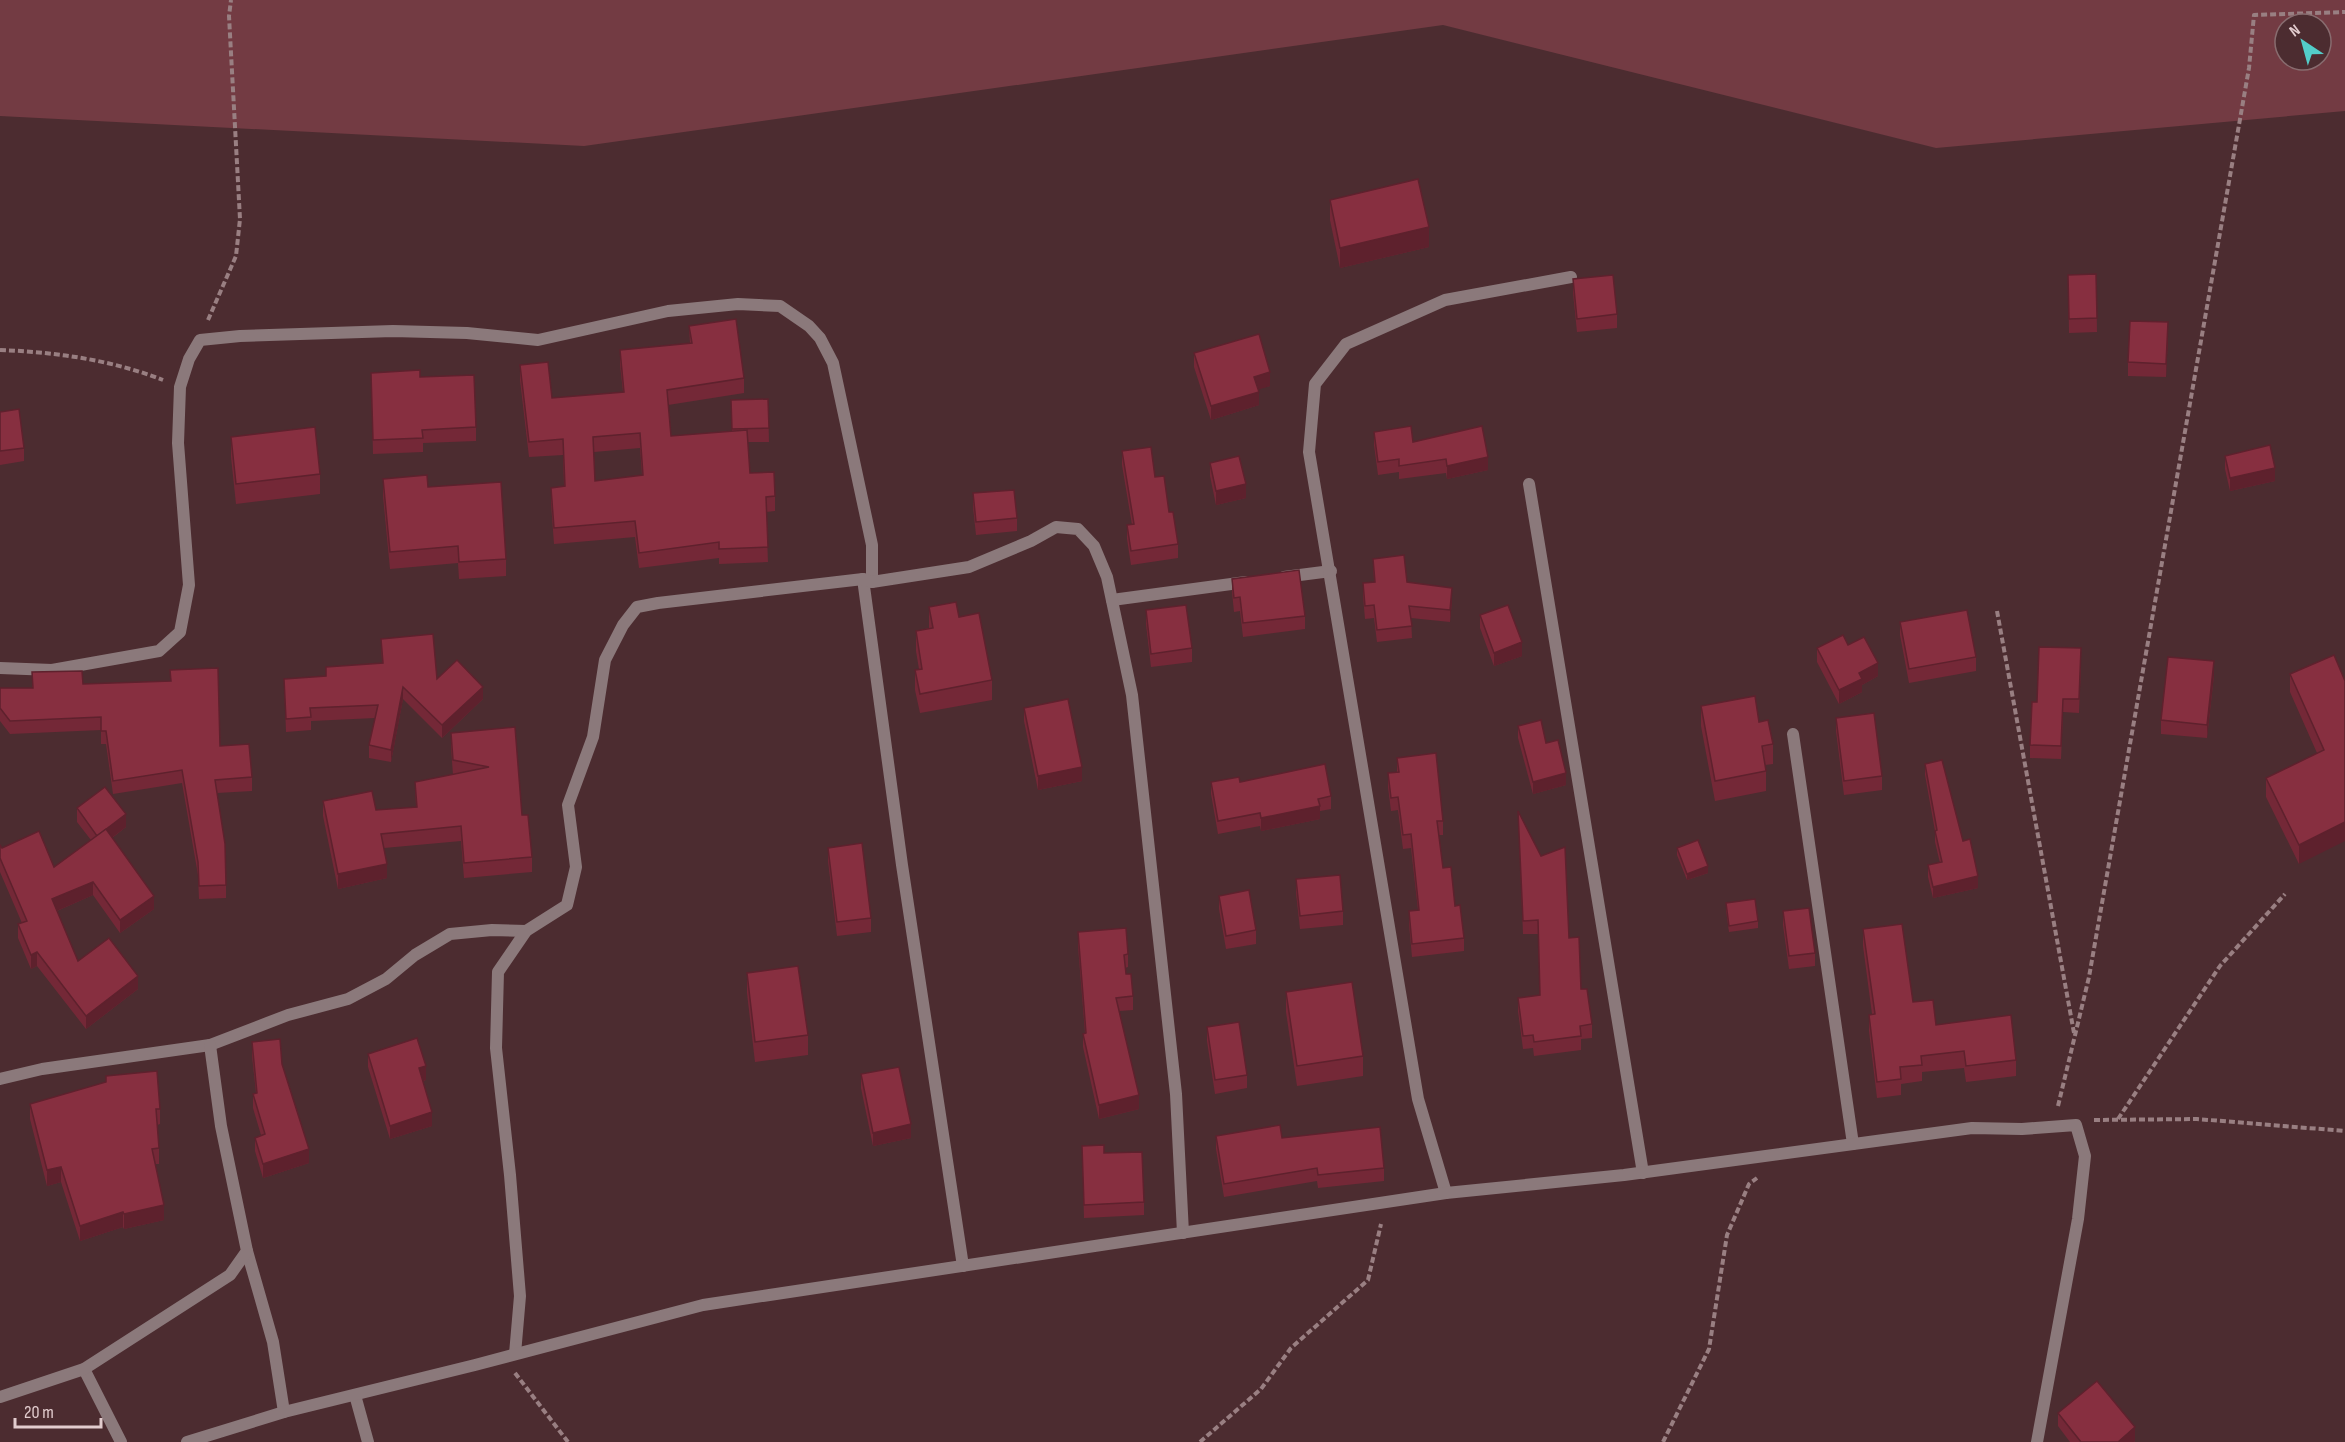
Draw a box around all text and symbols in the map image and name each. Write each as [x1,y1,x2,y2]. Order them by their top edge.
north arrow [2273,12,2333,72]
text: N [2286,21,2304,41]
scale bar [15,1391,100,1429]
text: 20 m [24,1402,54,1423]

